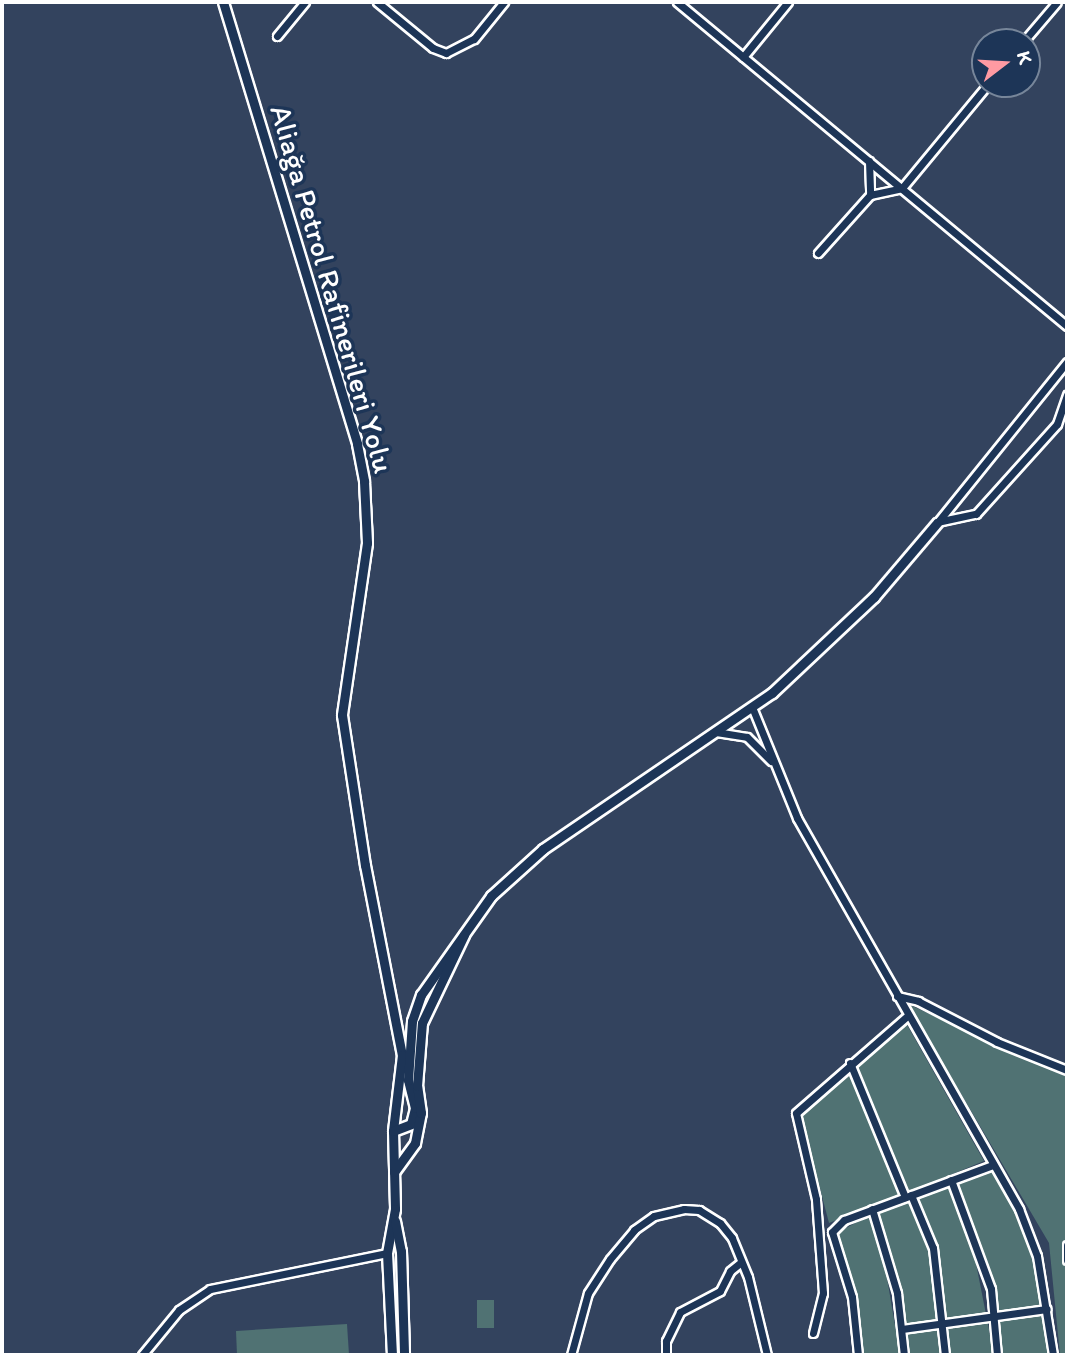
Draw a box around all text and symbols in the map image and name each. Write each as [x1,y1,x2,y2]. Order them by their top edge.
north arrow [971,28,1041,98]
text: K [1012,48,1037,66]
street label: Aliağa Petrol Rafinerileri Yolu [262,102,402,476]

